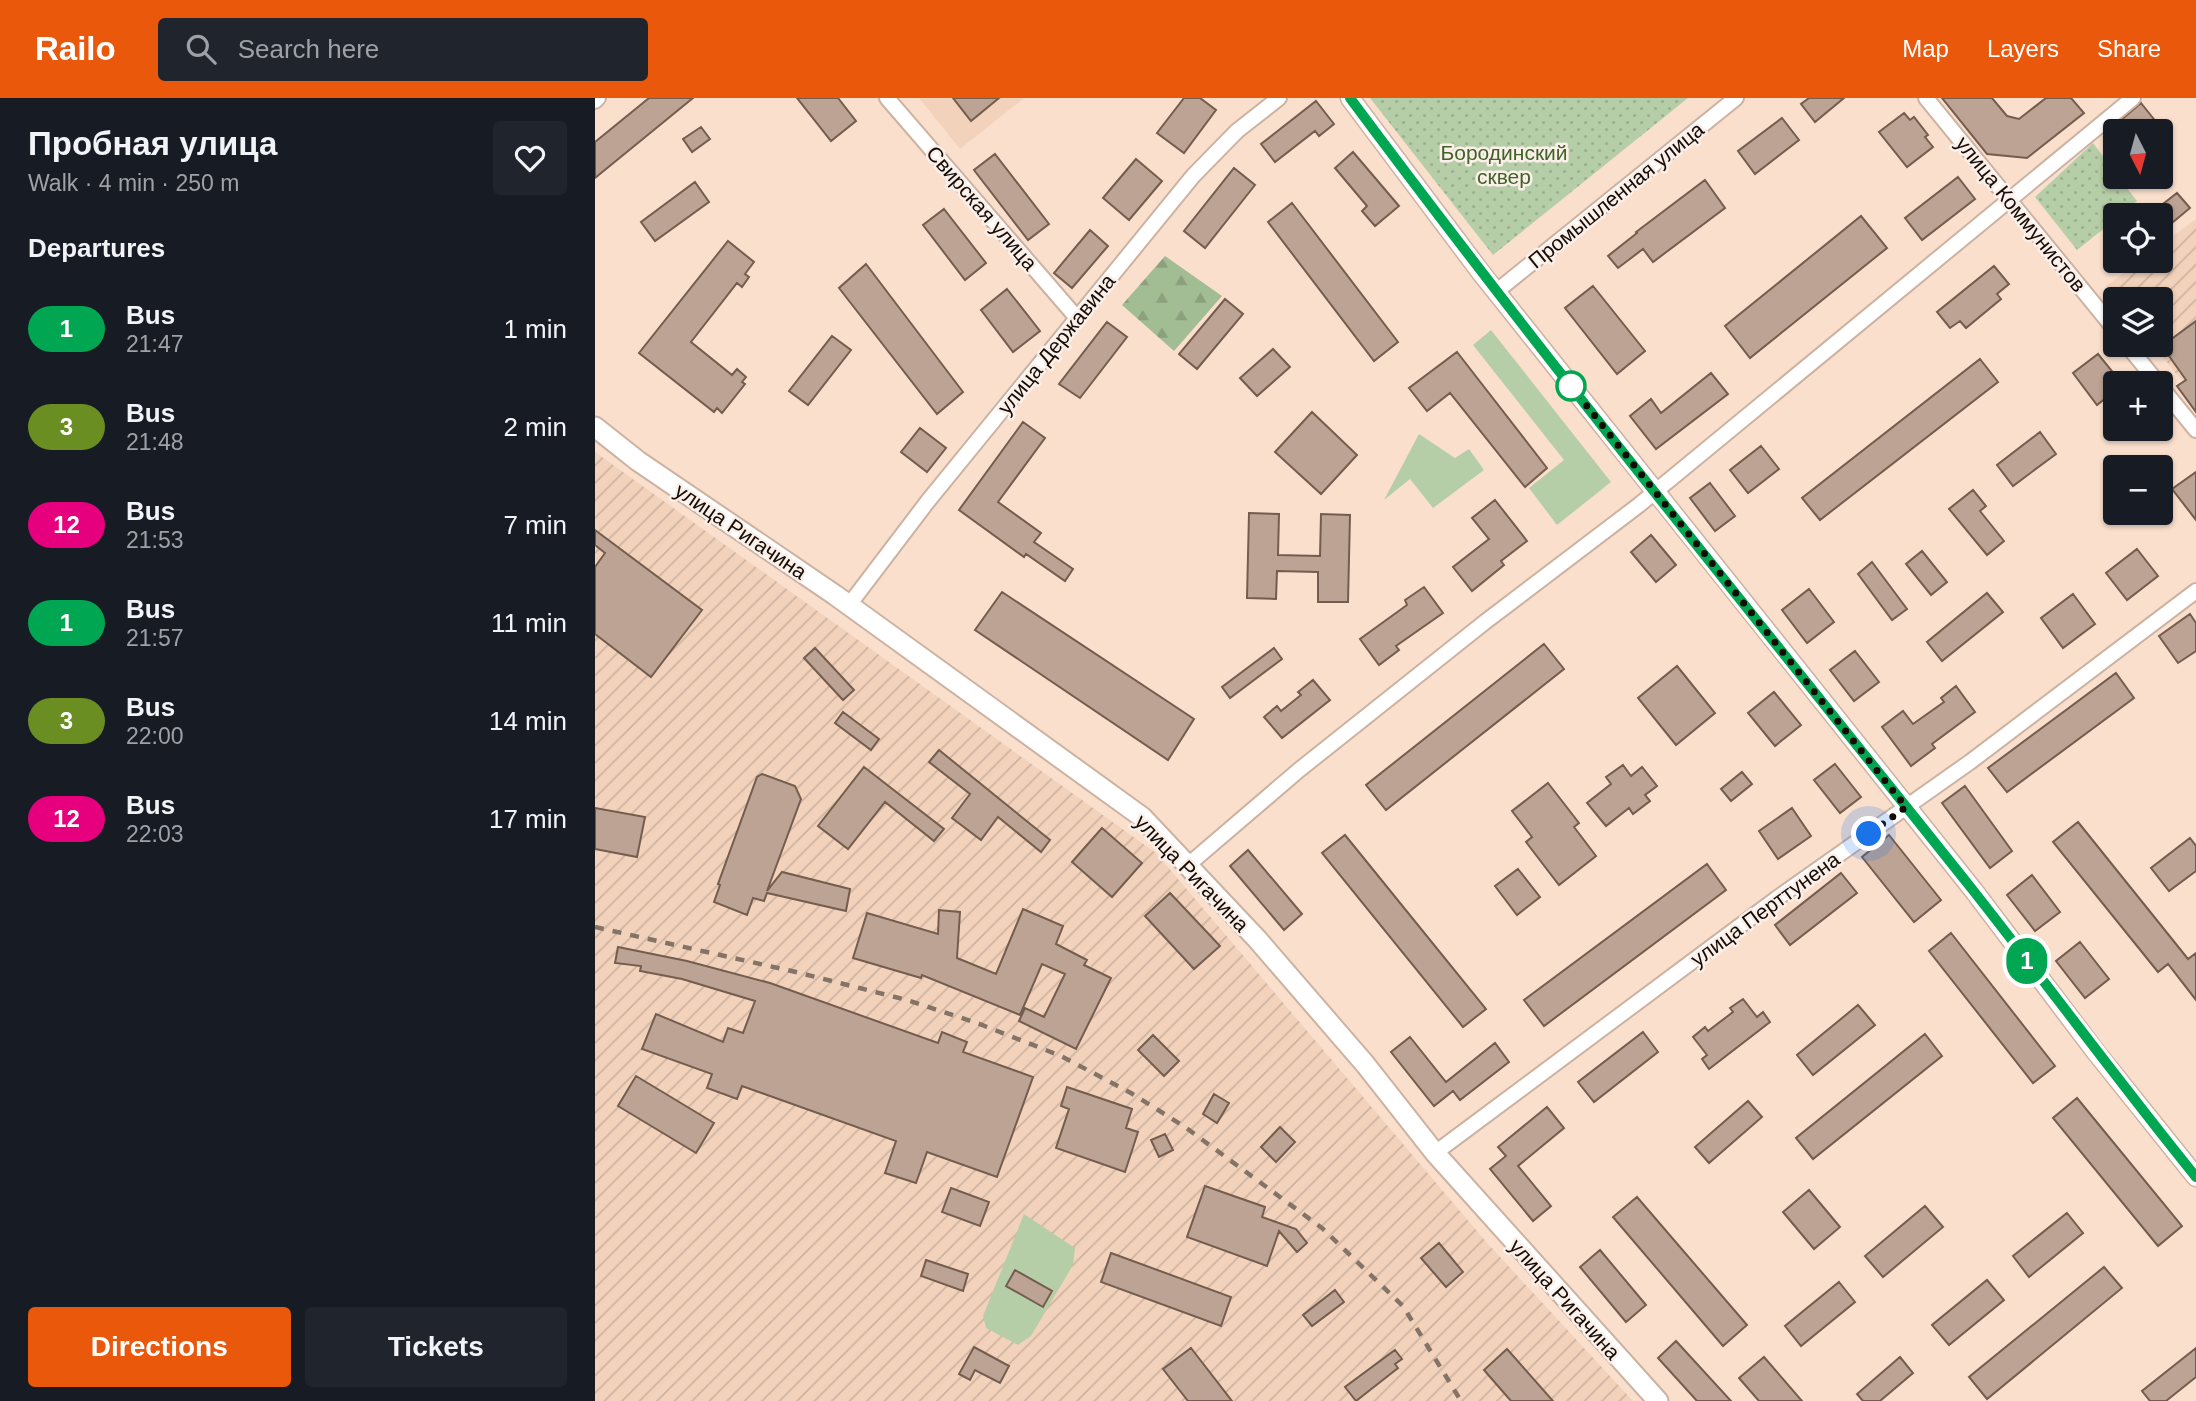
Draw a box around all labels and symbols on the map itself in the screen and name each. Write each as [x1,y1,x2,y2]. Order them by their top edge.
street label: Промышленная улица [1524,117,1708,273]
north arrow [2103,119,2173,189]
street label: улица Коммунистов [1951,132,2091,296]
street label: Свирская улица [922,141,1042,275]
park label: Бородинский сквер [1440,141,1568,188]
street label: улица Державина [993,269,1120,418]
unlabelled marker [1556,371,1586,401]
street label: улица Ригачина [671,478,811,584]
street label: улица Ригачина [1130,810,1254,936]
your location [1851,816,1886,851]
street label: улица Перттунена [1686,847,1844,971]
line badge: 1 [2004,938,2050,984]
street label: улица Ригачина [1505,1234,1625,1364]

